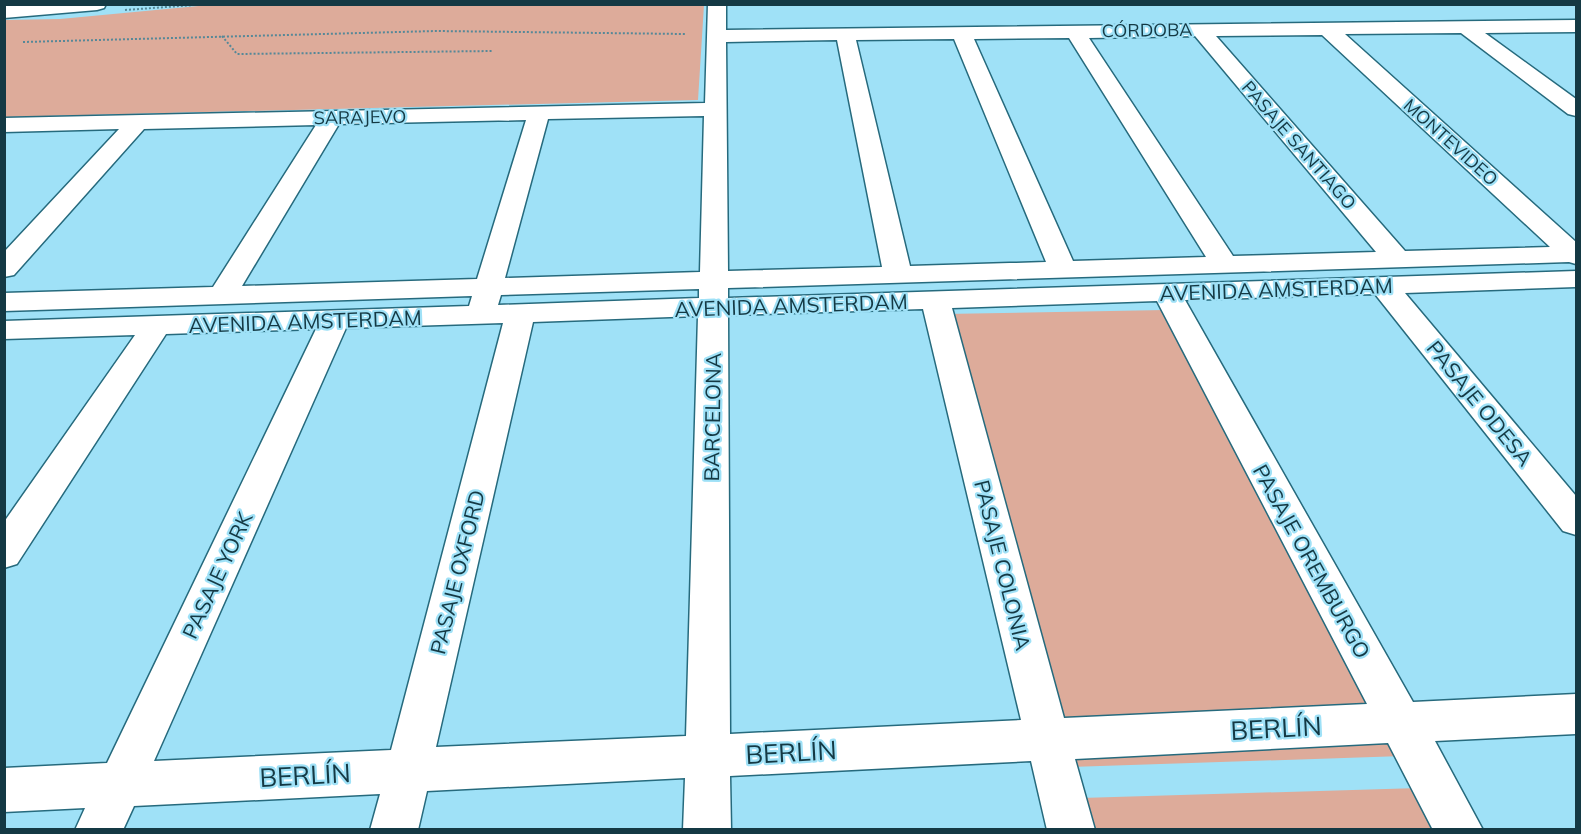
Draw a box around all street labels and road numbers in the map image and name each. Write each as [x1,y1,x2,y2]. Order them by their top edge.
street label: CÓRDOBA [1101,18,1193,42]
street label: PASAJE SANTIAGO [1237,76,1361,214]
street label: MONTEVIDEO [1399,94,1503,190]
street label: SARAJEVO [313,105,407,129]
street label: AVENIDA AMSTERDAM [1159,272,1393,306]
street label: AVENIDA AMSTERDAM [674,288,908,322]
street label: AVENIDA AMSTERDAM [188,304,422,338]
street label: PASAJE ODESA [1422,335,1539,471]
street label: BARCELONA [698,352,726,482]
street label: PASAJE OREMBURGO [1248,459,1376,663]
street label: PASAJE COLONIA [969,477,1037,653]
street label: PASAJE OXFORD [424,487,490,657]
street label: PASAJE YORK [176,507,258,643]
street label: BERLÍN [1230,709,1322,747]
street label: BERLÍN [745,733,837,771]
street label: BERLÍN [259,756,351,794]

